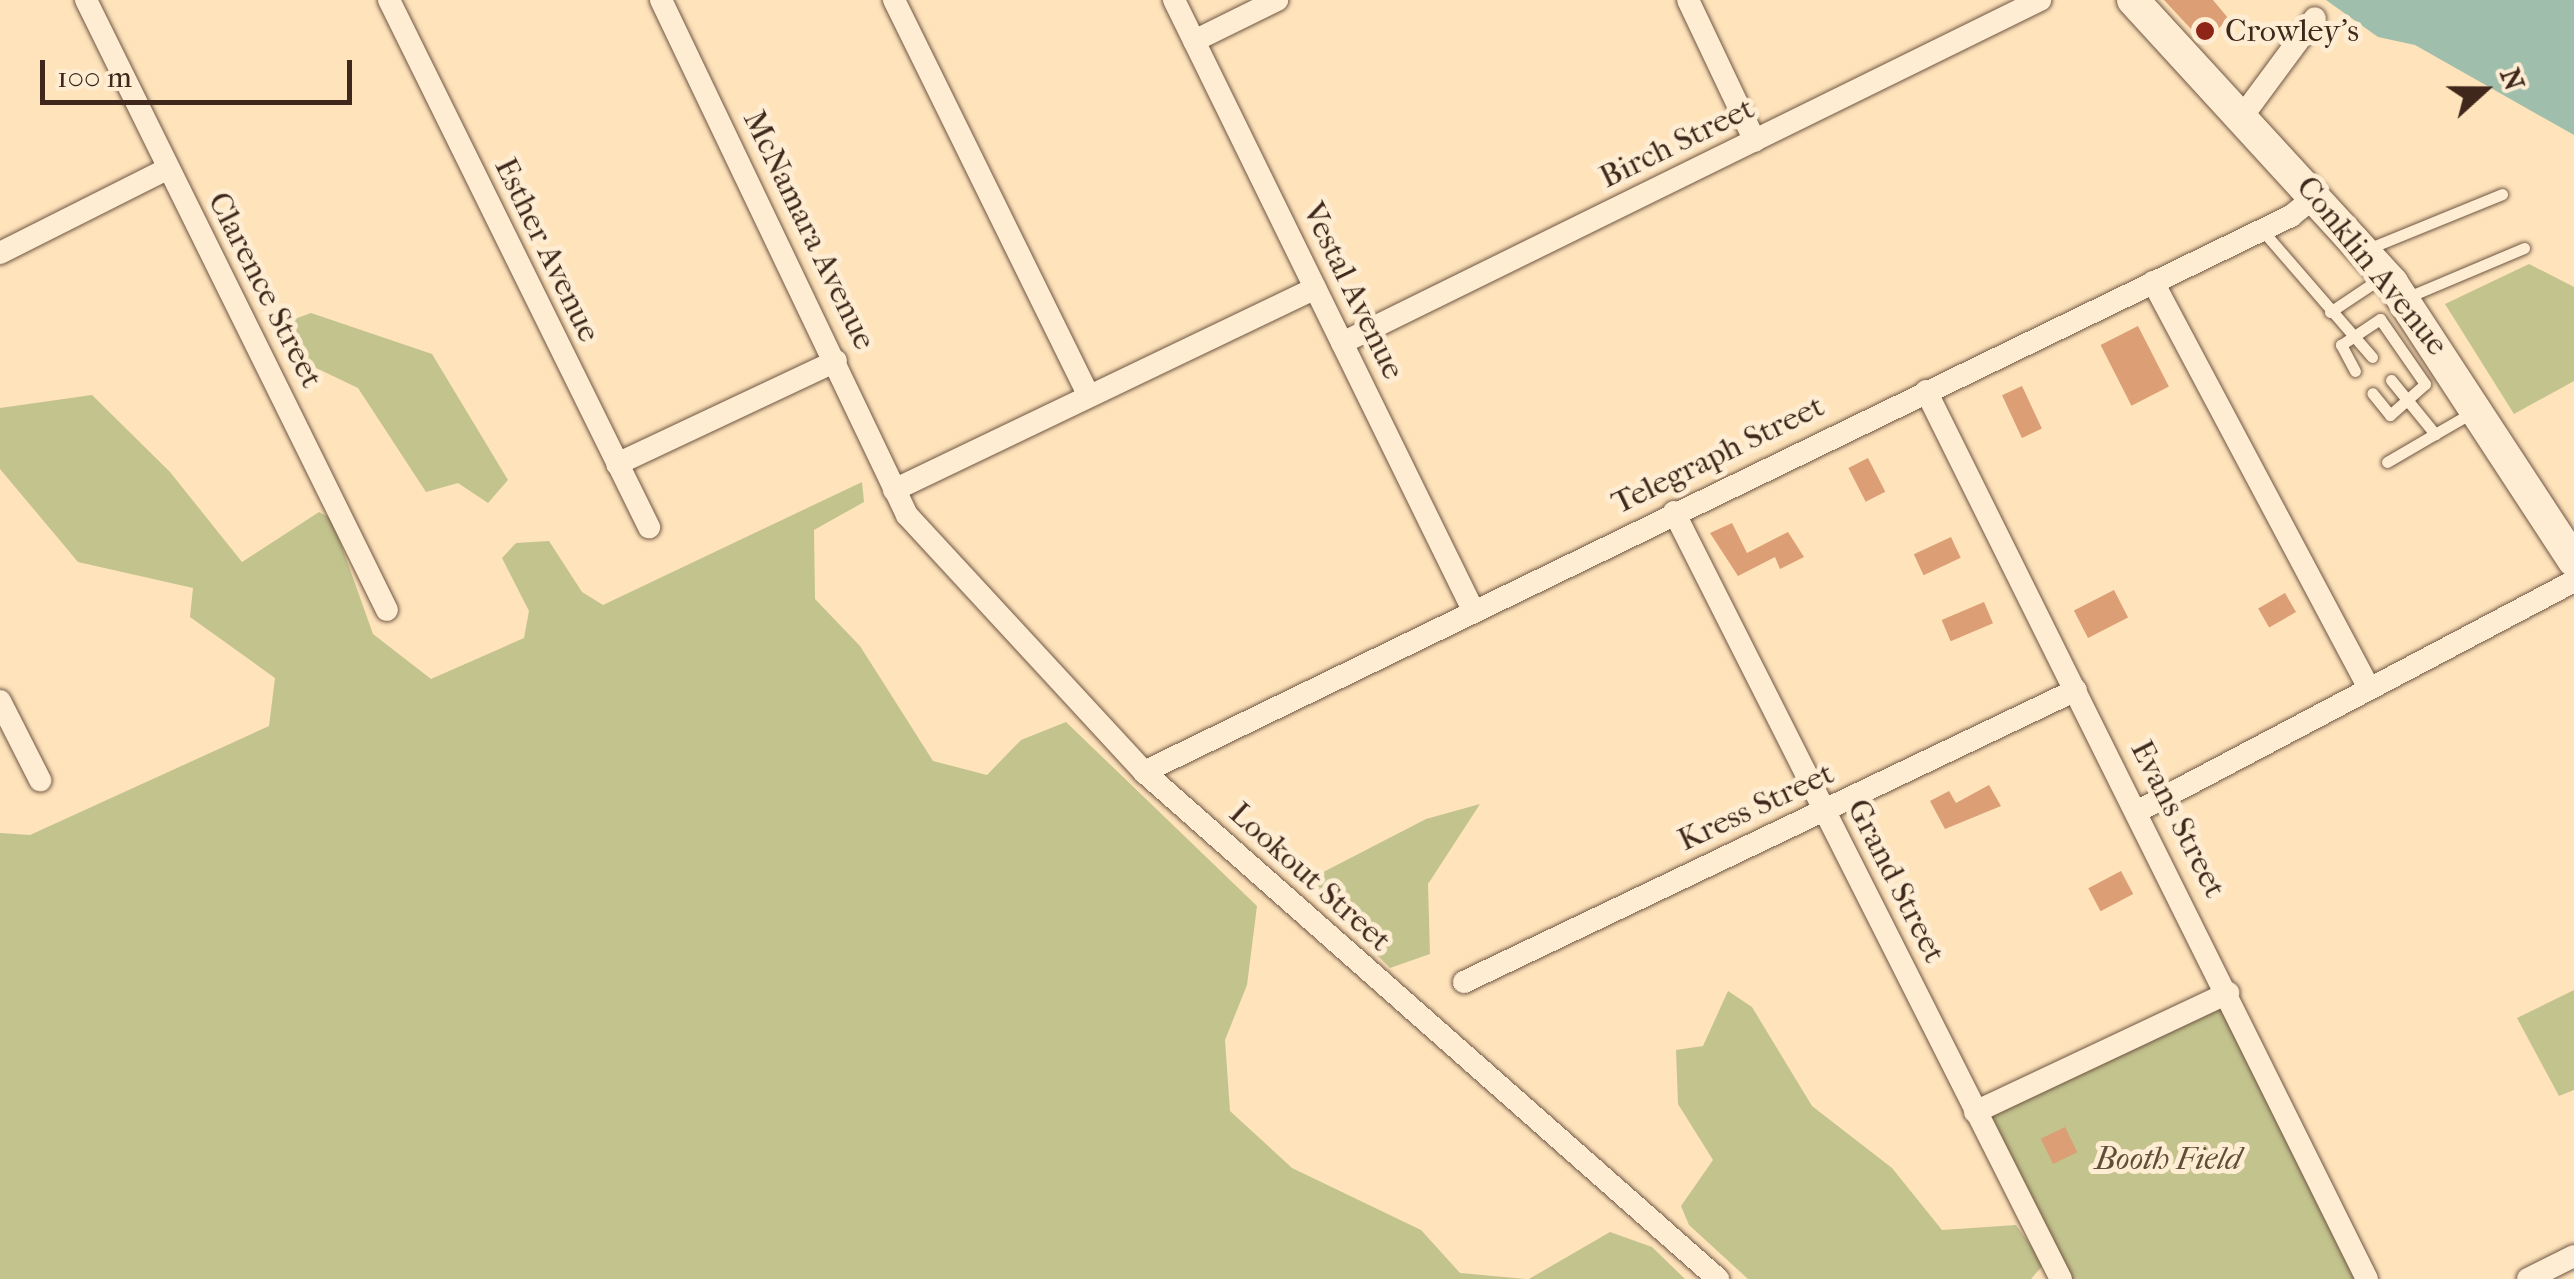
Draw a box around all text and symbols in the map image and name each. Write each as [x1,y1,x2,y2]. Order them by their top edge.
place label: Crowley's [2225,12,2359,50]
marker: Crowley's [2194,20,2216,42]
scale bar [45,40,358,102]
north arrow [2434,40,2534,140]
text: 100 m [57,60,132,95]
text: N [2493,63,2532,95]
street label: Birch Street [1594,89,1760,197]
street label: McNamara Avenue [734,104,884,356]
street label: Esther Avenue [486,152,608,348]
street label: Conklin Avenue [2288,169,2456,363]
street label: Clarence Street [199,186,331,394]
street label: Vestal Avenue [1294,196,1412,386]
street label: Telegraph Street [1606,387,1830,523]
street label: Evans Street [2122,734,2234,904]
street label: Kress Street [1672,754,1840,860]
street label: Grand Street [1838,793,1954,969]
street label: Lookout Street [1221,794,1399,960]
park label: Booth Field [2095,1140,2241,1178]

